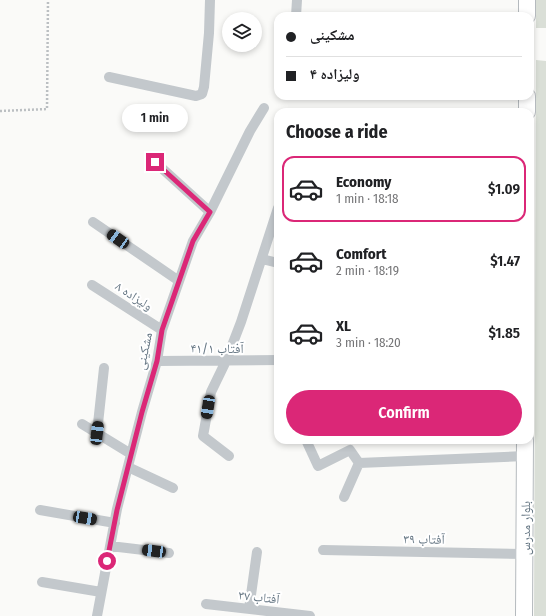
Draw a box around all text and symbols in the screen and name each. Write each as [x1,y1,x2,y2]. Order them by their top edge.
map controls [222,12,262,52]
button: layers [222,12,262,52]
text: مشکینی [310,26,355,44]
text: ولیزاده ۴ [310,65,360,83]
callout: 1 min [122,104,188,132]
text: 1 min [141,110,169,125]
text: Choose a ride [286,121,388,143]
route end [146,153,164,171]
icon: car [288,171,324,207]
text: Economy [336,173,391,191]
text: $1.09 [488,180,520,198]
text: 1 min · 18:18 [336,191,398,206]
car [105,227,131,251]
icon: car [288,243,324,279]
text: Comfort [336,245,387,263]
text: $1.47 [490,252,520,270]
text: 2 min · 18:19 [336,263,399,278]
street label: ولیزاده ۸ [112,278,155,314]
icon: car [288,315,324,351]
text: XL [336,317,351,335]
text: $1.85 [488,324,520,342]
street label: مشکینی [133,331,156,371]
text: 3 min · 18:20 [336,335,401,350]
street label: آفتاب ۴١/١ [190,341,244,356]
button: Confirm [286,390,522,436]
car [200,394,216,420]
car [90,420,104,446]
street label: بلوار مدرس [518,501,534,555]
car [72,510,98,526]
street label: آفتاب ۳۹ [403,531,445,547]
car [141,544,167,558]
route start [98,552,116,570]
street label: آفتاب ۳۷ [238,587,281,607]

